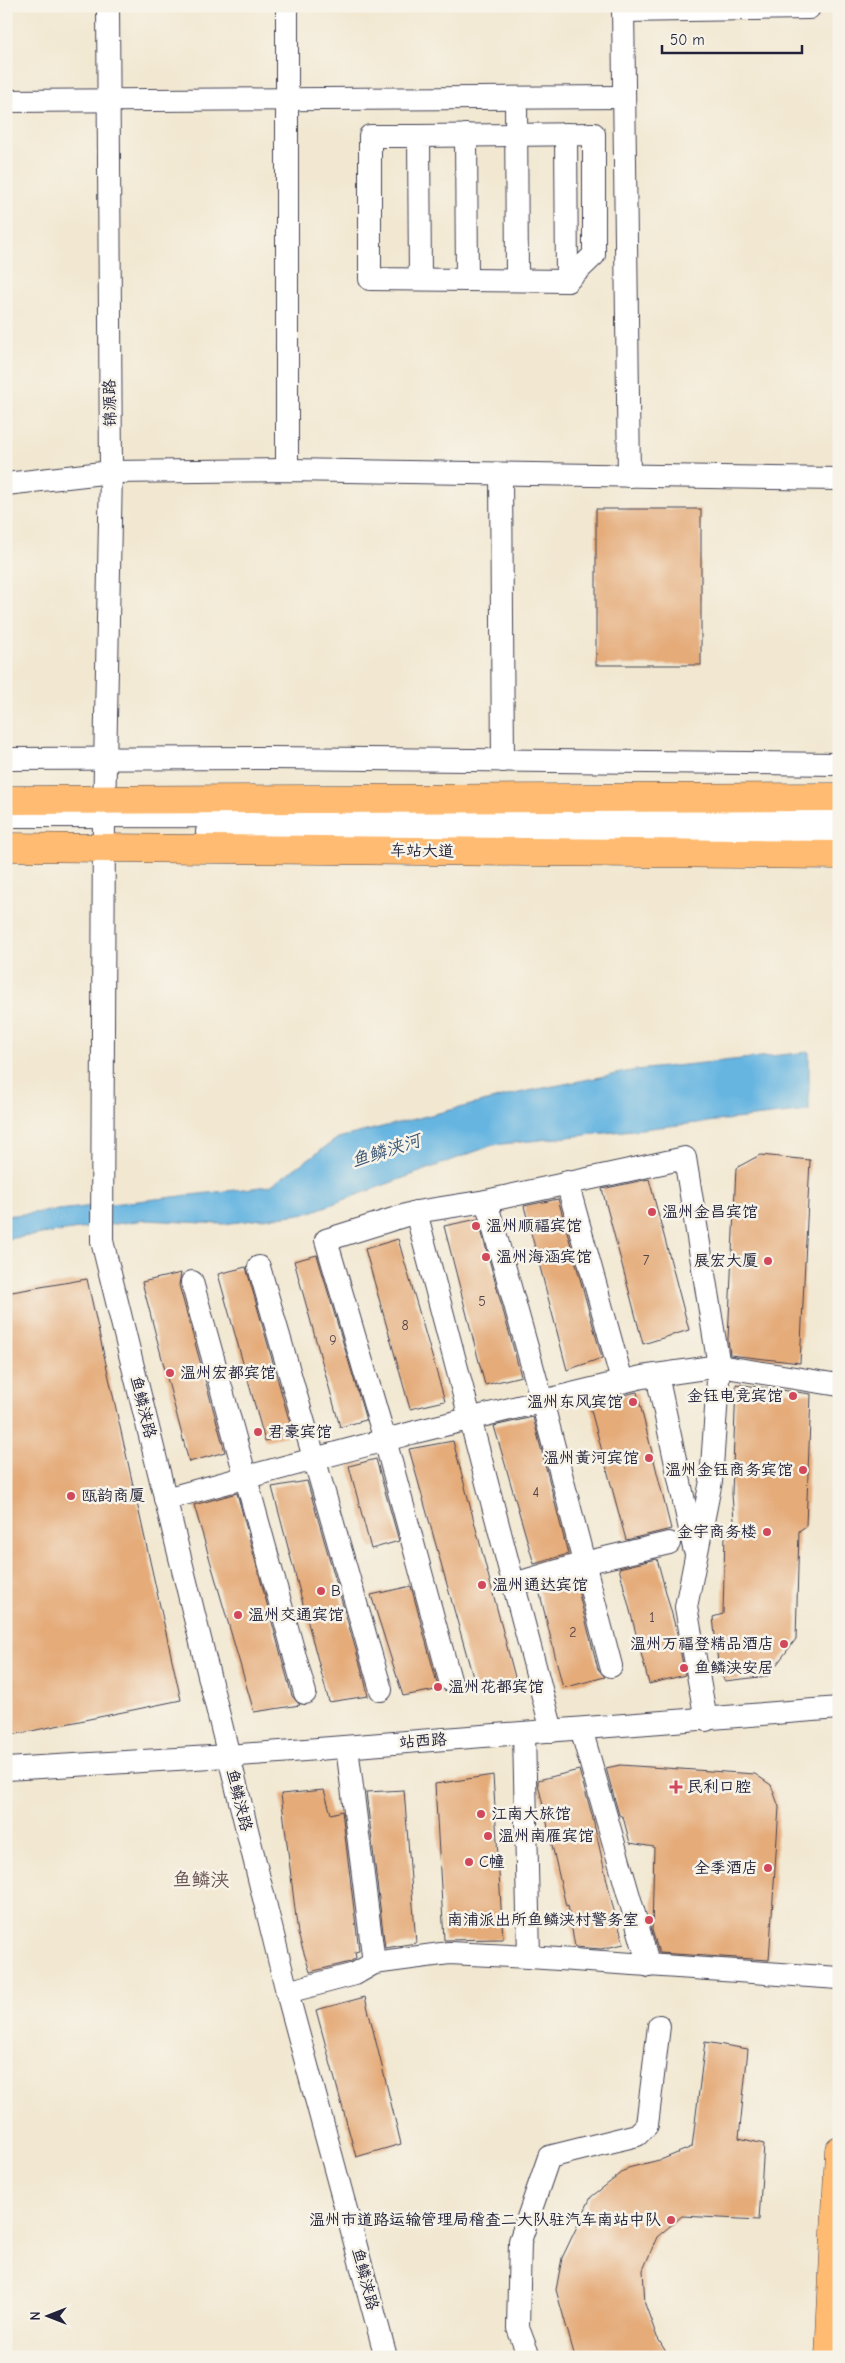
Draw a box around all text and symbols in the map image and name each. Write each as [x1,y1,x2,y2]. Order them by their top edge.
scale bar [662,22,802,54]
text: 50 m [670,31,705,49]
street label: 锦源路 [101,379,119,427]
street label: 车站大道 [390,841,454,861]
water label: 鱼鳞浃河 [349,1129,426,1172]
place label: 温州金昌宾馆 [662,1203,758,1221]
marker: 温州金昌宾馆 [646,1206,658,1218]
place label: 温州顺福宾馆 [486,1217,582,1235]
marker: 温州顺福宾馆 [470,1220,482,1232]
place label: 温州海涵宾馆 [496,1248,592,1266]
marker: 温州海涵宾馆 [480,1251,492,1263]
house number: 7 [643,1252,650,1269]
place label: 展宏大厦 [694,1252,758,1270]
marker: 展宏大厦 [762,1255,774,1267]
house number: 5 [478,1293,486,1310]
house number: 8 [401,1317,409,1334]
house number: 9 [329,1332,337,1349]
place label: 温州宏都宾馆 [180,1364,276,1382]
marker: 温州宏都宾馆 [164,1367,176,1379]
street label: 鱼鳞浃路 [127,1374,159,1440]
place label: 金钰电竞宾馆 [687,1387,783,1405]
marker: 金钰电竞宾馆 [787,1390,799,1402]
place label: 温州东风宾馆 [527,1393,623,1411]
marker: 温州东风宾馆 [627,1396,639,1408]
place label: 君豪宾馆 [268,1423,332,1441]
marker: 君豪宾馆 [252,1426,264,1438]
place label: 温州黄河宾馆 [543,1449,639,1467]
marker: 温州黄河宾馆 [643,1452,655,1464]
place label: 温州金钰商务宾馆 [665,1461,793,1479]
marker: 温州金钰商务宾馆 [797,1464,809,1476]
house number: 4 [533,1484,540,1501]
place label: 瓯韵商厦 [81,1487,145,1505]
marker: 瓯韵商厦 [65,1490,77,1502]
place label: 金宇商务楼 [677,1523,757,1541]
marker: 金宇商务楼 [761,1526,773,1538]
place label: 温州通达宾馆 [492,1576,588,1594]
marker: 温州通达宾馆 [476,1579,488,1591]
place label: B [331,1582,341,1600]
marker: B [315,1585,327,1597]
place label: 温州交通宾馆 [248,1606,344,1624]
marker: 温州交通宾馆 [232,1609,244,1621]
house number: 1 [649,1609,655,1626]
house number: 2 [569,1624,577,1641]
place label: 温州万福登精品酒店 [630,1635,774,1653]
marker: 温州万福登精品酒店 [778,1638,790,1650]
place label: 鱼鳞浃安居 [694,1659,774,1677]
marker: 鱼鳞浃安居 [678,1662,690,1674]
place label: 温州花都宾馆 [448,1678,544,1696]
marker: 温州花都宾馆 [432,1681,444,1693]
street label: 站西路 [398,1730,448,1752]
street label: 鱼鳞浃路 [223,1767,255,1833]
place label: 民利口腔 [687,1778,751,1796]
marker: 民利口腔 [669,1780,683,1794]
place label: 江南大旅馆 [491,1805,571,1823]
marker: 江南大旅馆 [475,1808,487,1820]
place label: 温州南雁宾馆 [498,1827,594,1845]
marker: 温州南雁宾馆 [482,1830,494,1842]
place label: C幢 [479,1853,505,1871]
marker: C幢 [463,1856,475,1868]
place label: 全季酒店 [694,1859,758,1877]
marker: 全季酒店 [762,1862,774,1874]
district label: 鱼鳞浃 [172,1869,230,1891]
place label: 南浦派出所鱼鳞浃村警务室 [447,1911,639,1929]
marker: 南浦派出所鱼鳞浃村警务室 [643,1914,655,1926]
place label: 温州市道路运输管理局稽查二大队驻汽车南站中队 [309,2211,661,2229]
marker: 温州市道路运输管理局稽查二大队驻汽车南站中队 [665,2214,677,2226]
street label: 鱼鳞浃路 [348,2246,382,2312]
north arrow [22,2290,72,2340]
text: N [27,2311,44,2321]

